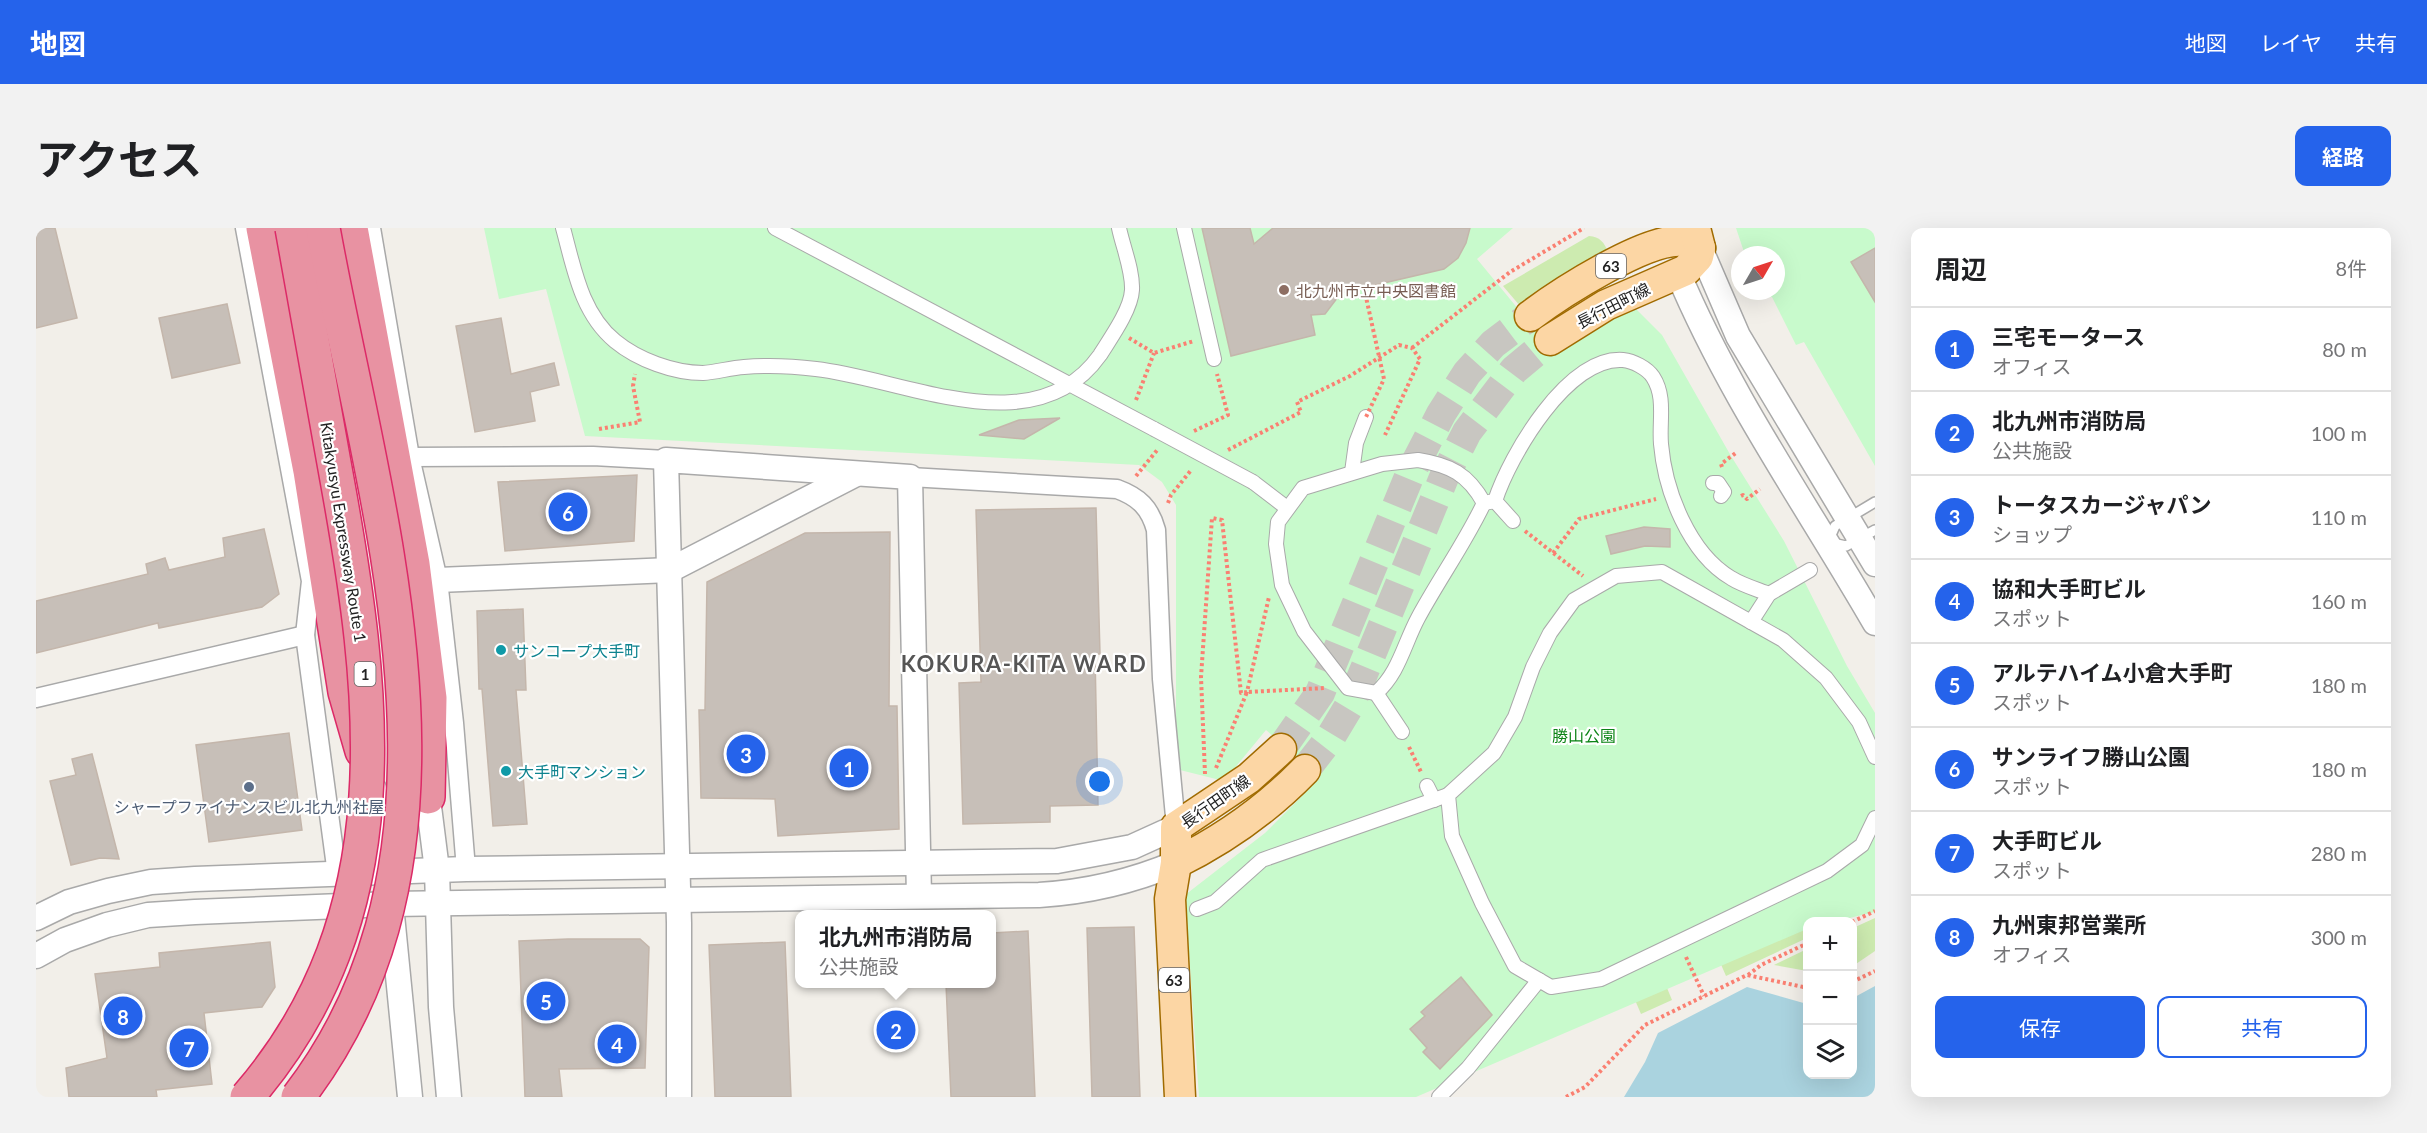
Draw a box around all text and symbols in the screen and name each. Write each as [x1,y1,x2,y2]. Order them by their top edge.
text: 地図 [30,26,86,60]
text: 地図 [2185,30,2227,55]
text: レイヤ [2260,30,2322,55]
text: 共有 [2355,30,2397,55]
button: 経路 [2295,126,2391,186]
text: アクセス [36,134,202,184]
north arrow [1731,246,1785,300]
text: 周辺 [1935,253,1987,285]
road number: 63 [1596,254,1626,278]
text: 8件 [2335,256,2367,280]
street label: 長行田町線 [1573,278,1653,332]
place label: 北九州市立中央図書館 [1296,281,1456,300]
marker: 北九州市立中央図書館 [1277,283,1291,297]
text: 三宅モータース [1992,323,2145,350]
text: 1 [1949,337,1960,361]
text: 80 m [2322,337,2367,361]
text: オフィス [1992,354,2072,378]
text: 北九州市消防局 [1992,407,2146,434]
street label: Kitakyusyu Expressway Route 1 [317,421,371,643]
text: 2 [1949,421,1960,445]
text: 100 m [2311,421,2367,445]
text: 公共施設 [1992,438,2072,462]
pin: 6 [548,490,588,534]
text: トータスカージャパン [1992,491,2212,518]
text: 3 [1949,505,1960,529]
text: 110 m [2311,505,2367,529]
text: ショップ [1992,522,2072,546]
text: 協和大手町ビル [1992,575,2146,602]
text: 4 [1949,589,1960,613]
text: 160 m [2311,589,2367,613]
text: スポット [1992,606,2072,630]
place label: サンコープ大手町 [513,641,640,660]
marker: サンコープ大手町 [494,643,508,657]
district label: KOKURA-KITA WARD [901,650,1147,677]
text: アルテハイム小倉大手町 [1992,659,2232,686]
road number: 1 [354,662,376,686]
text: 5 [1949,673,1960,697]
text: 180 m [2311,673,2367,697]
text: スポット [1992,690,2072,714]
park label: 勝山公園 [1552,726,1616,745]
pin: 3 [726,732,766,776]
text: サンライフ勝山公園 [1992,743,2190,770]
pin: 1 [830,746,868,790]
text: 6 [1949,757,1960,781]
text: 180 m [2311,757,2367,781]
place label: 大手町マンション [518,762,646,781]
marker: 大手町マンション [499,764,513,778]
your location [1085,767,1114,796]
street label: 長行田町線 [1177,770,1253,832]
text: スポット [1992,774,2072,798]
marker: シャープファイナンスビル北九州社屋 [242,780,256,794]
place label: シャープファイナンスビル北九州社屋 [114,797,384,816]
text: 大手町ビル [1992,827,2102,854]
text: 7 [1949,841,1960,865]
text: 280 m [2311,841,2367,865]
text: スポット [1992,858,2072,882]
popup [795,910,996,988]
text: 九州東邦営業所 [1992,911,2146,938]
map controls [1803,917,1857,1079]
button: + [1803,917,1857,971]
text: 北九州市消防局 [818,923,973,950]
text: 8 [1949,925,1960,949]
text: 300 m [2311,925,2367,949]
text: オフィス [1992,942,2072,966]
text: 公共施設 [818,954,898,978]
road number: 63 [1159,968,1189,992]
button: − [1803,971,1857,1025]
pin: 5 [526,978,566,1024]
pin: 8 [104,994,142,1038]
button: 保存 [1935,996,2145,1058]
button: 共有 [2157,996,2367,1058]
pin: 2 [876,1008,916,1052]
pin: 4 [598,1022,636,1066]
button: layers [1803,1025,1857,1079]
pin: 7 [170,1026,208,1070]

